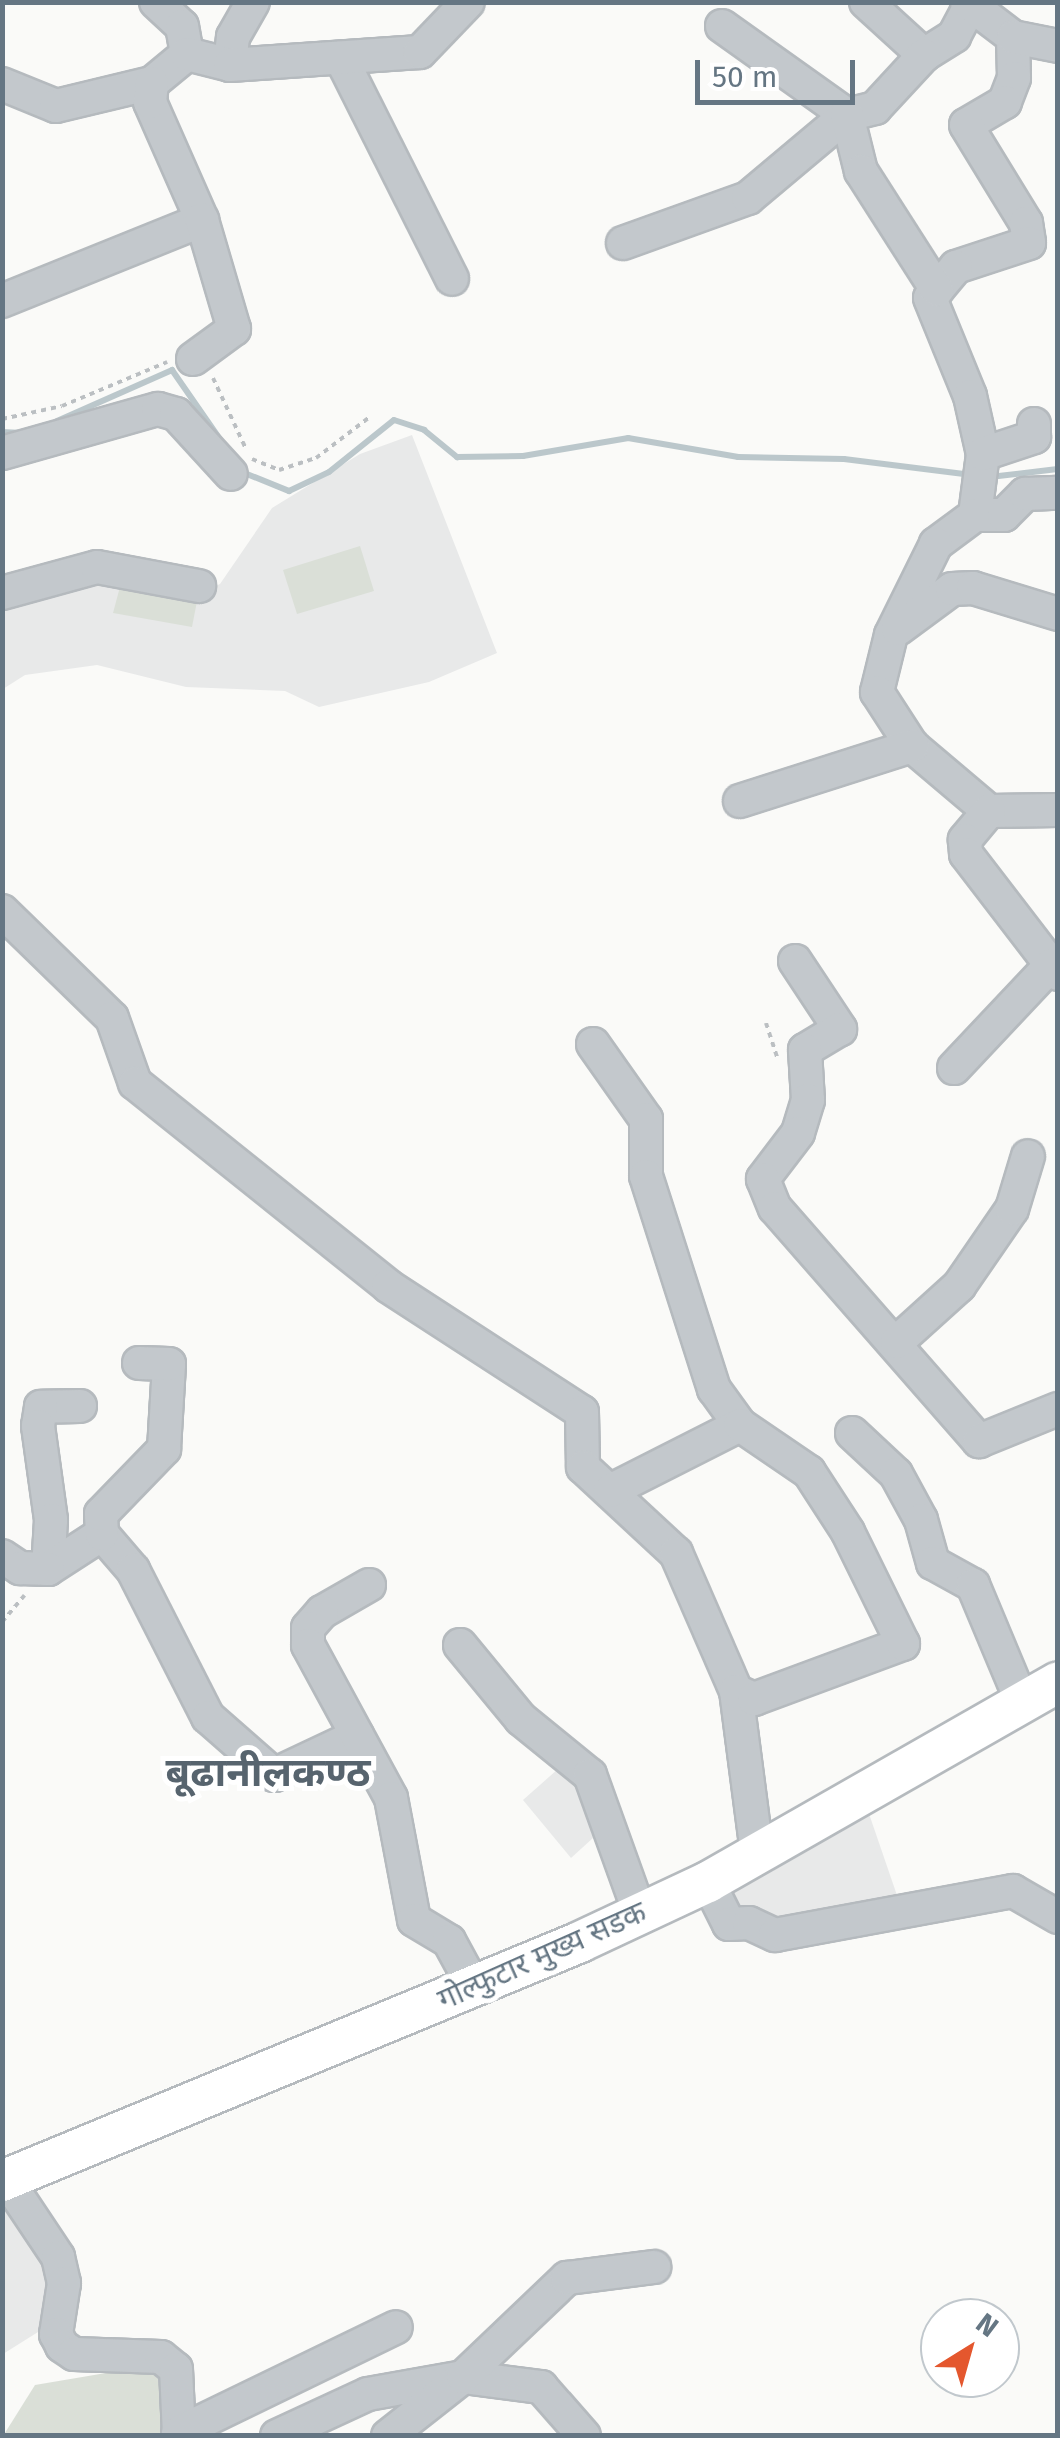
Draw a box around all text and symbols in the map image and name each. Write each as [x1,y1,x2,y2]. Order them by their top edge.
scale bar [700,40,860,102]
text: 50 m [712,59,777,95]
district label: बूढानीलकण्ठ [166,1749,370,1797]
street label: गोल्फुटार मुख्य सडक [432,1894,652,2018]
north arrow [920,2298,1020,2398]
text: N [970,2306,1004,2344]

